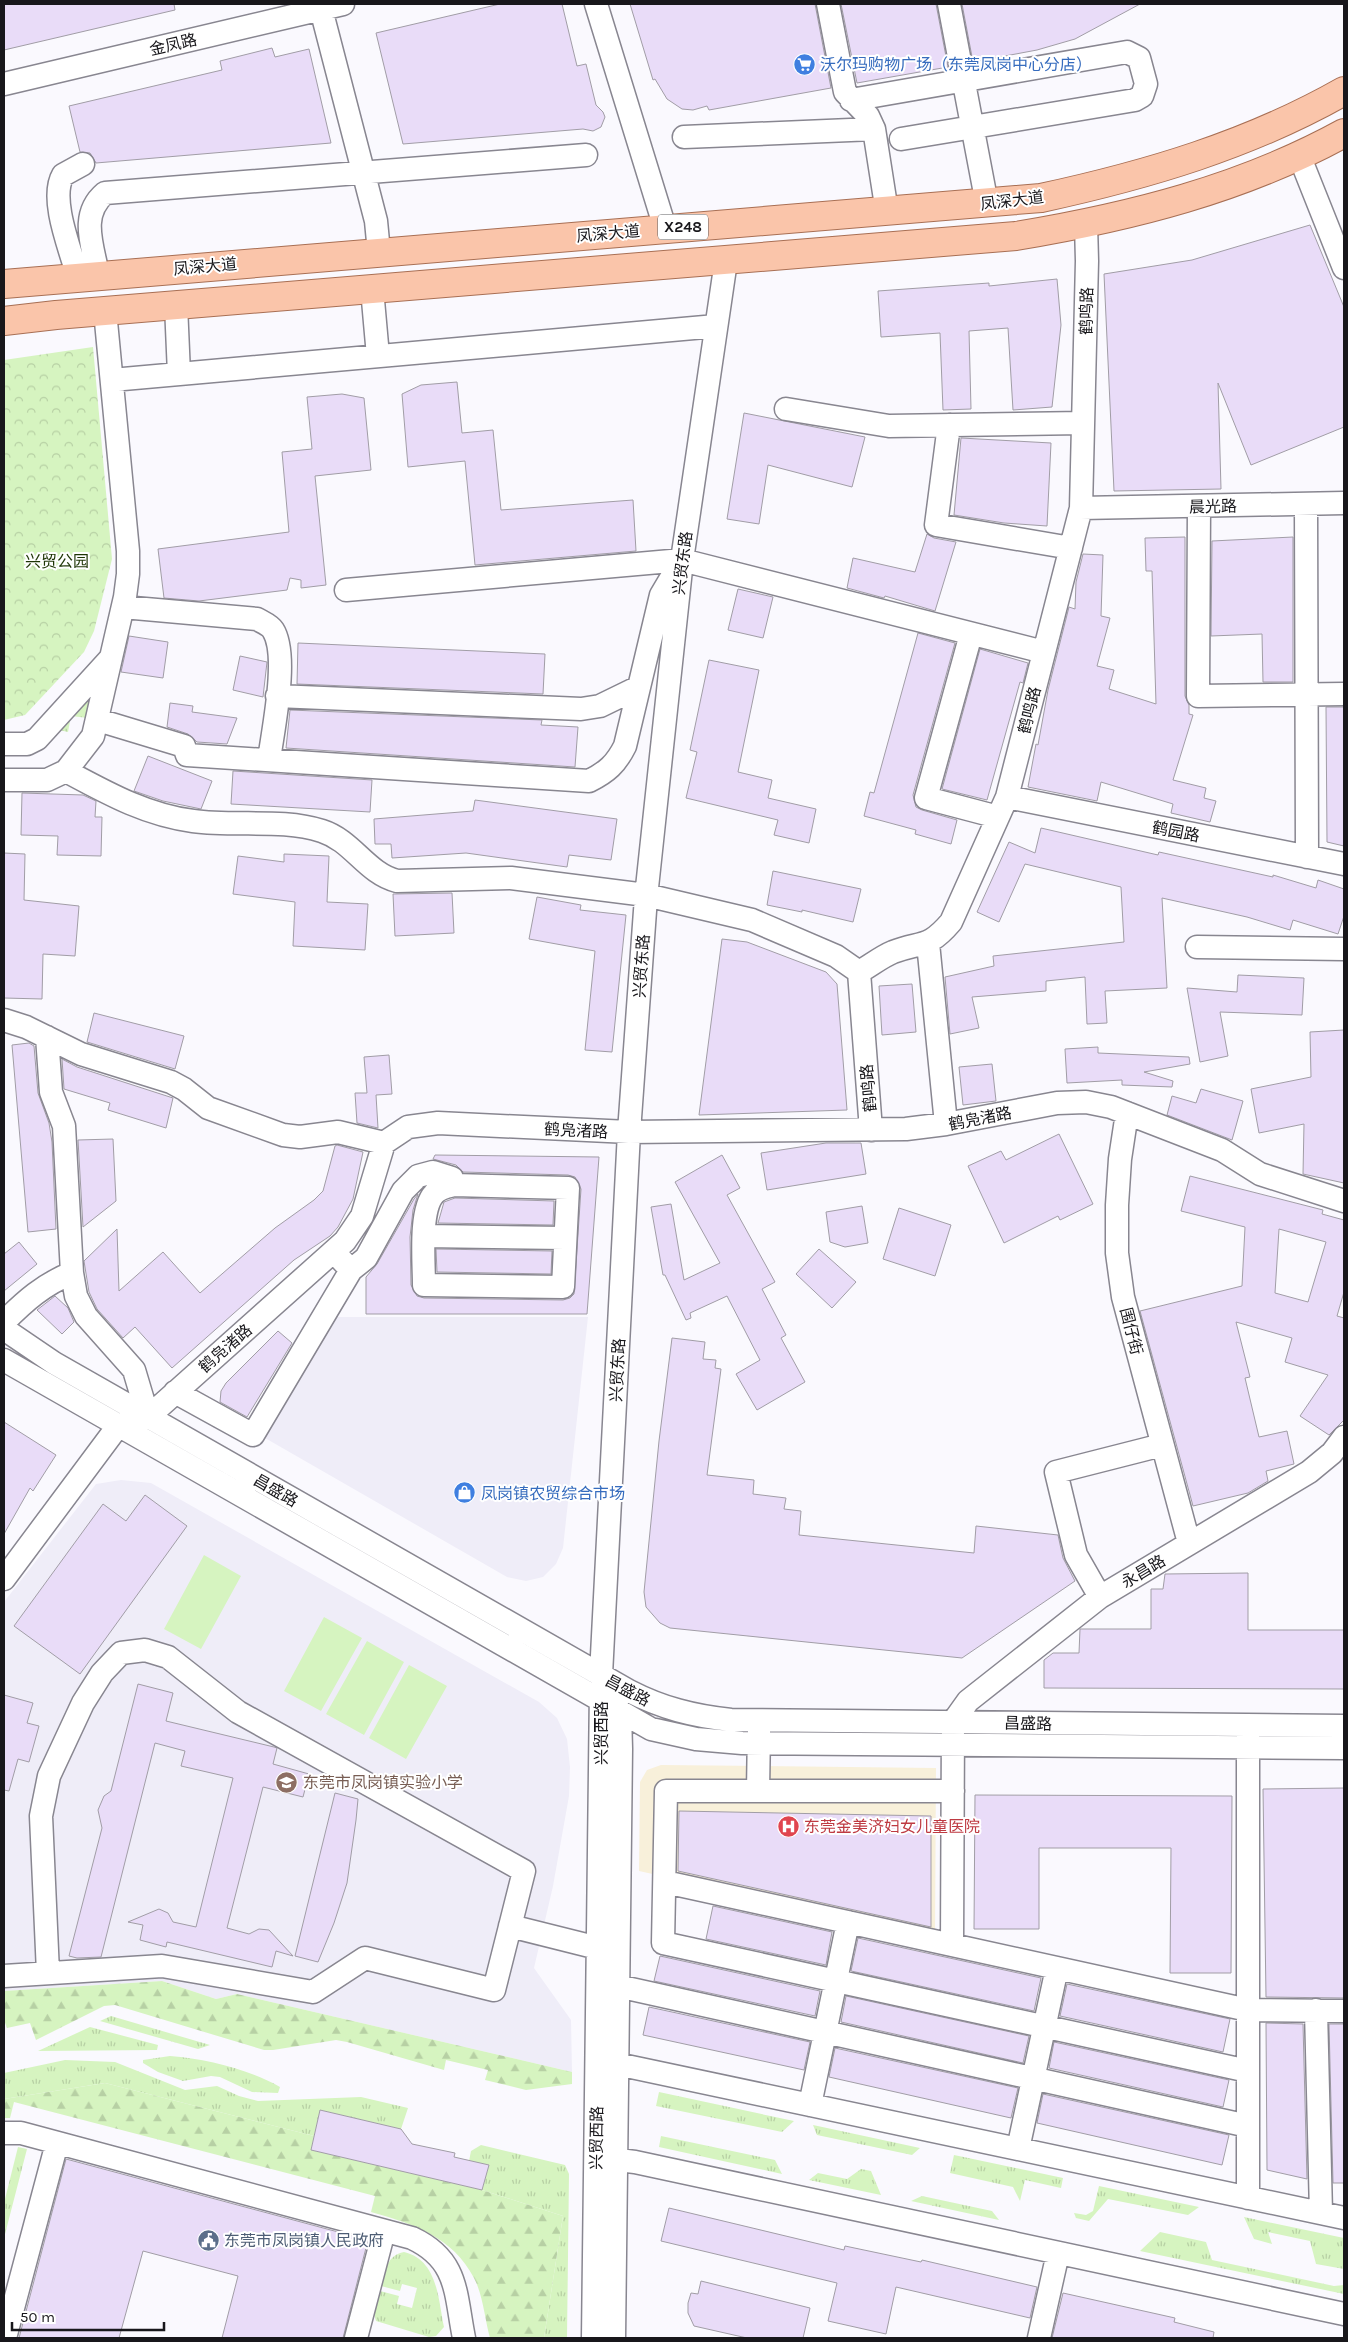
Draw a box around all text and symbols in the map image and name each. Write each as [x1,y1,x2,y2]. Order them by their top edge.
street label: 金凤路 [148,30,199,59]
supermarket icon: 沃尔玛购物广场（东莞凤岗中心分店） [792,52,816,76]
place label: 沃尔玛购物广场（东莞凤岗中心分店） [820,55,1092,74]
street label: 凤深大道 [979,187,1045,214]
road number: X248 [658,214,708,240]
street label: 凤深大道 [575,221,641,246]
street label: 凤深大道 [172,254,238,279]
street label: 鹤鸣路 [1077,287,1096,335]
street label: 晨光路 [1189,497,1237,516]
street label: 兴贸东路 [669,530,696,596]
park label: 兴贸公园 [25,552,89,571]
street label: 鹤鸣路 [1014,685,1045,736]
street label: 鹤园路 [1151,818,1201,845]
street label: 兴贸东路 [630,933,653,999]
street label: 鹤鸣路 [857,1063,880,1113]
street label: 鹤凫渚路 [947,1103,1013,1134]
street label: 鹤凫渚路 [544,1119,608,1142]
street label: 围仔街 [1116,1306,1147,1357]
street label: 鹤凫渚路 [195,1320,256,1377]
street label: 兴贸东路 [606,1338,629,1402]
street label: 昌盛路 [250,1470,301,1511]
shop icon: 凤岗镇农贸综合市场 [453,1481,477,1505]
place label: 凤岗镇农贸综合市场 [481,1484,625,1503]
street label: 永昌路 [1118,1551,1169,1592]
street label: 昌盛路 [602,1671,653,1710]
street label: 兴贸西路 [592,1701,611,1765]
street label: 昌盛路 [1004,1714,1052,1733]
school or university icon: 东莞市凤岗镇实验小学 [275,1770,299,1794]
place label: 东莞市凤岗镇实验小学 [303,1773,463,1792]
hospital icon: 东莞金美济妇女儿童医院 [776,1814,800,1838]
place label: 东莞金美济妇女儿童医院 [804,1817,980,1836]
street label: 兴贸西路 [586,2106,607,2170]
public building icon: 东莞市凤岗镇人民政府 [196,2228,220,2252]
place label: 东莞市凤岗镇人民政府 [224,2231,384,2250]
scale bar [12,2300,165,2332]
text: 50 m [20,2308,55,2326]

